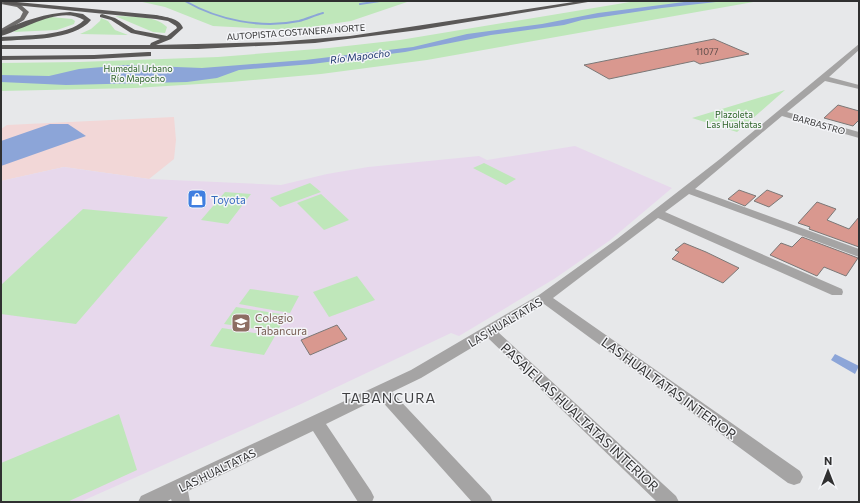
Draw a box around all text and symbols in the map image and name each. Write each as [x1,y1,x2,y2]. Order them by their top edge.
street label: AUTOPISTA COSTANERA NORTE [226,22,366,42]
water label: Río Mapocho [329,46,391,66]
house number: 11077 [695,46,719,57]
park label: Humedal Urbano Río Mapocho [103,63,173,84]
park label: Plazoleta Las Hualtatas [706,109,762,130]
street label: BARBASTRO [791,111,847,137]
shop icon: Toyota [186,188,208,210]
place label: Toyota [211,193,246,206]
street label: LAS HUALTATAS [466,295,544,349]
place label: Colegio Tabancura [255,311,307,337]
school or university icon: Colegio Tabancura [230,312,252,334]
street label: LAS HUALTATAS INTERIOR [598,334,740,443]
street label: PASAJE LAS HUALTATAS INTERIOR [498,340,662,495]
district label: TABANCURA [342,389,436,406]
street label: LAS HUALTATAS [176,446,258,494]
north arrow [808,451,848,491]
text: N [824,454,832,467]

